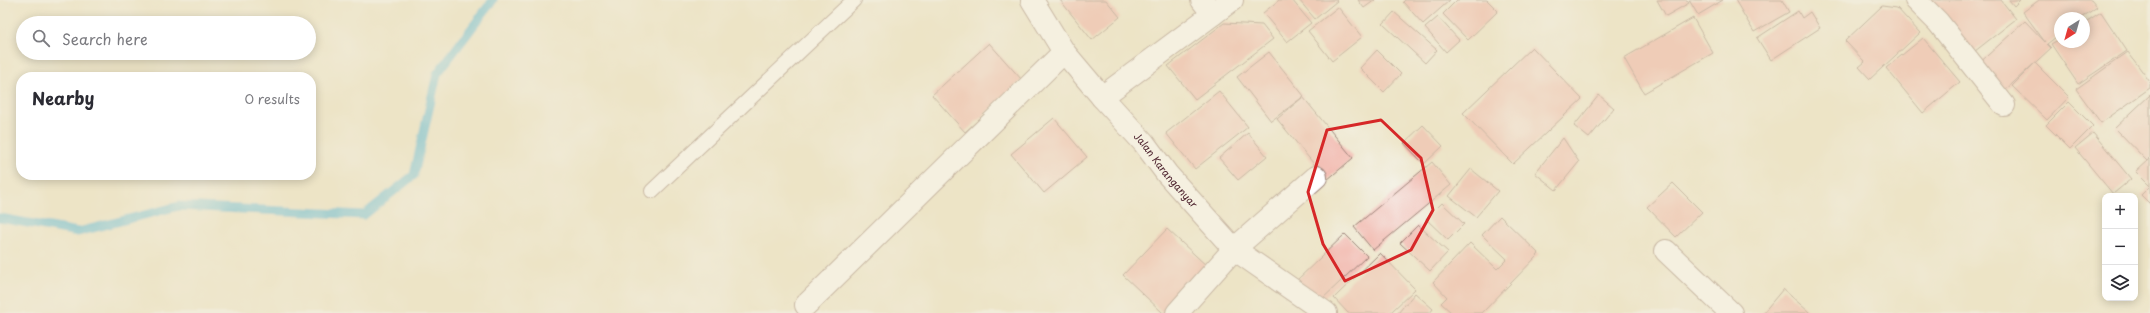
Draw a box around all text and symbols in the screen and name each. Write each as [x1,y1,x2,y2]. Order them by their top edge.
north arrow [2054,12,2090,48]
search box [16,16,316,60]
icon: search [30,27,52,49]
text: Search here [62,27,148,50]
text: Nearby [32,85,94,111]
text: 0 results [245,89,300,108]
street label: Jalan Karanganyar [1131,129,1202,211]
map controls [2102,193,2138,301]
button: + [2102,193,2138,229]
button: − [2102,229,2138,265]
button: layers [2102,265,2138,301]

